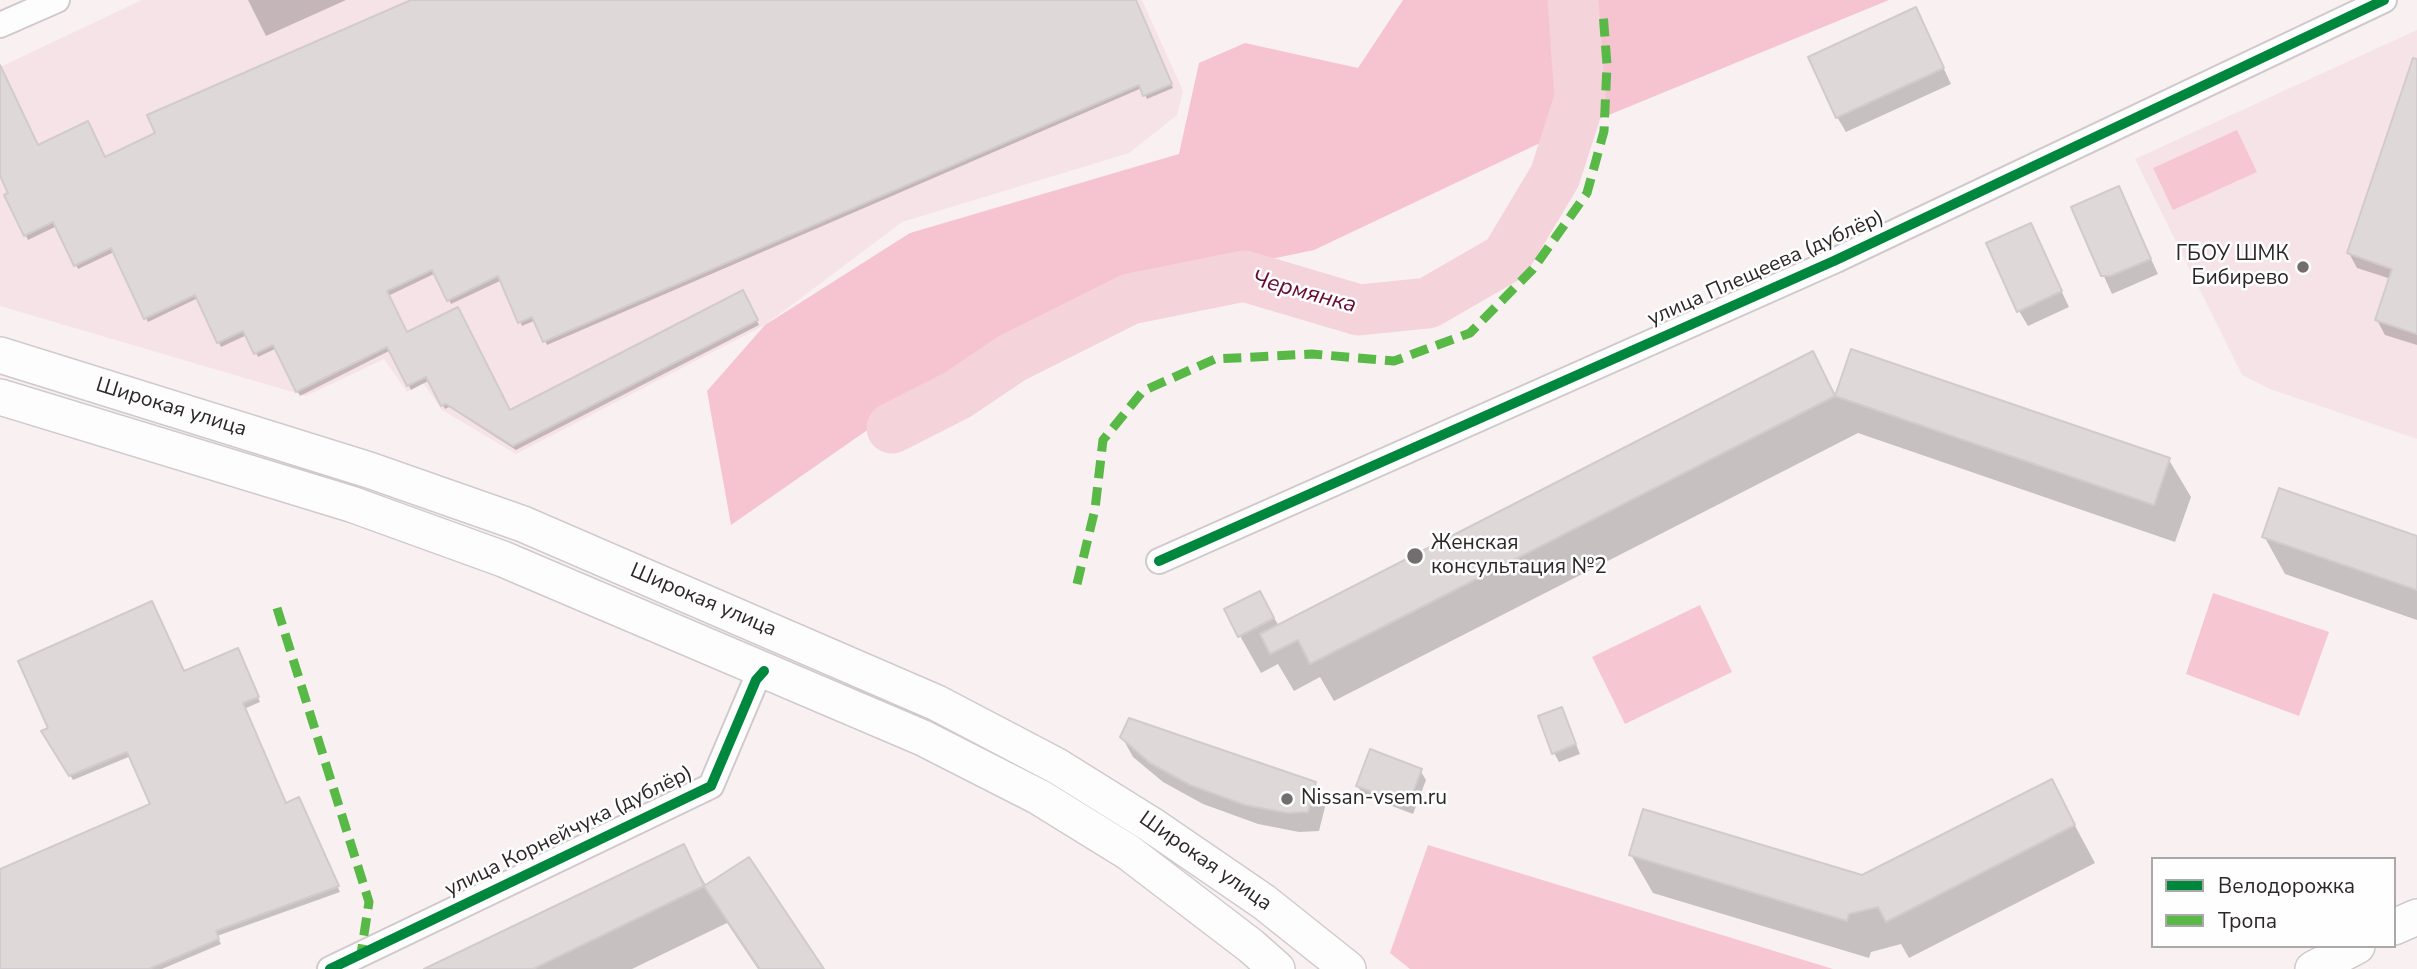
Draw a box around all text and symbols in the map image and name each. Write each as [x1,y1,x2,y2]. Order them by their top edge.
street label: улица Плещеева (дублёр) [1644,205,1888,333]
place label: ГБОУ ШМК Бибирево [2176,242,2289,292]
marker: ГБОУ ШМК Бибирево [2295,259,2311,275]
water label: Чермянка [1249,266,1359,320]
street label: Широкая улица [93,373,249,443]
place label: Женская консультация №2 [1431,531,1607,581]
marker: Женская консультация №2 [1405,546,1425,566]
street label: Широкая улица [626,559,780,643]
street label: улица Корнейчука (дублёр) [441,761,697,903]
place label: Nissan-vsem.ru [1301,786,1447,812]
marker: Nissan-vsem.ru [1279,791,1295,807]
street label: Широкая улица [1134,807,1276,917]
legend [2151,857,2396,948]
text: Велодорожка [2218,872,2355,900]
text: Тропа [2218,907,2277,935]

